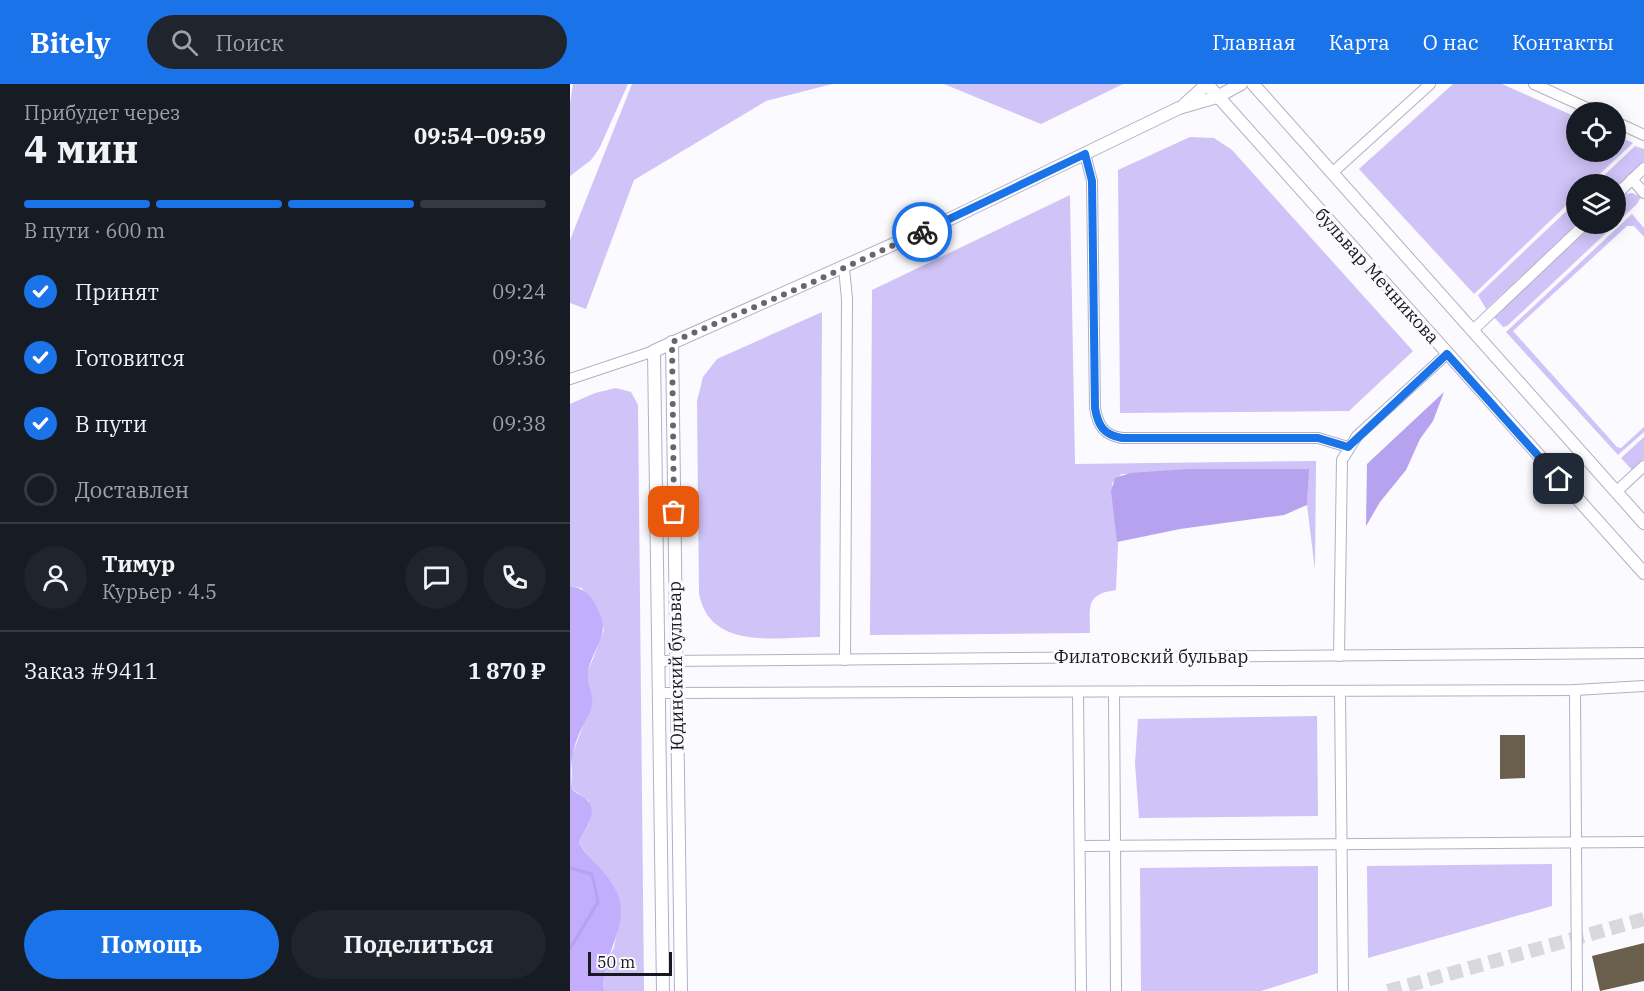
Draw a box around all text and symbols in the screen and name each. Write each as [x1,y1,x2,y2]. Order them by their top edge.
search box [147,15,567,69]
text: Bitely [30,24,111,61]
icon: search [168,26,201,59]
text: Поиск [216,28,284,57]
text: Главная [1212,28,1296,56]
text: Карта [1329,28,1390,56]
text: О нас [1423,28,1479,56]
text: Контакты [1512,28,1614,56]
text: Прибудет через [24,99,180,126]
map controls [1566,102,1626,234]
button: locate [1566,102,1626,162]
text: 09:54–09:59 [414,121,546,150]
text: 4 мин [24,123,138,174]
button: layers [1566,174,1626,234]
courier [892,202,952,262]
street label: бульвар Мечникова [1310,203,1445,349]
icon: bike [906,216,939,249]
text: В пути · 600 m [24,217,165,244]
icon: check [24,275,57,308]
text: Принят [75,277,159,306]
text: 09:24 [492,278,546,305]
icon: check [24,341,57,374]
text: Готовится [75,343,185,372]
text: 09:36 [492,344,546,371]
icon: check [24,407,57,440]
text: В пути [75,409,147,438]
text: 09:38 [492,410,546,437]
pin [1533,453,1584,504]
icon: home [1542,462,1575,495]
text: Доставлен [75,475,189,504]
pin [648,486,699,537]
icon: bag [657,495,690,528]
button: person [24,546,87,609]
button: chat [405,546,468,609]
button: phone [483,546,546,609]
text: Тимур [102,549,175,578]
text: Курьер · 4.5 [102,578,217,605]
street label: Юдинский бульвар [663,581,688,751]
street label: Филатовский бульвар [1054,645,1248,668]
text: Заказ #9411 [24,656,158,685]
text: 1 870 ₽ [468,656,546,685]
button: Помощь [24,910,279,979]
button: Поделиться [291,910,546,979]
scale bar [588,949,672,976]
text: 50 m [597,952,635,972]

